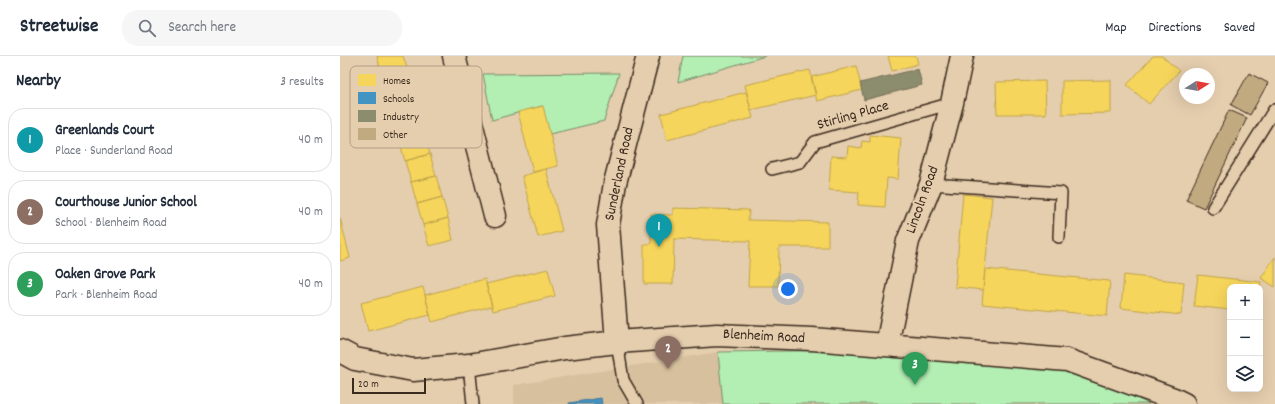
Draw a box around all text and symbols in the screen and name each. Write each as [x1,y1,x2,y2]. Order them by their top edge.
search box [122,10,402,46]
text: Streetwise [20,14,98,41]
icon: search [136,17,158,39]
text: Search here [168,17,236,39]
text: Map [1105,18,1127,38]
text: Directions [1149,18,1202,38]
text: Saved [1224,18,1255,38]
legend [350,66,482,148]
north arrow [1179,68,1215,104]
text: Nearby [16,70,60,94]
text: 3 results [280,73,324,92]
text: Homes [383,74,411,90]
text: Schools [383,92,415,108]
street label: Stirling Place [815,95,892,137]
text: Industry [383,110,419,126]
text: Greenlands Court [55,120,154,142]
street label: Sunderland Road [599,125,641,223]
text: Other [383,128,408,144]
text: 1 [29,131,31,150]
text: 40 m [299,131,323,150]
text: Place · Sunderland Road [55,142,173,161]
street label: Lincoln Road [901,163,945,237]
text: Courthouse Junior School [55,192,197,214]
text: 2 [27,203,33,222]
text: 40 m [299,203,323,222]
text: School · Blenheim Road [55,214,167,233]
pin: 1 [646,214,672,247]
text: Oaken Grove Park [55,264,155,286]
text: 3 [27,275,33,294]
text: 40 m [299,275,323,294]
your location [778,279,798,299]
map controls [1227,284,1263,392]
button: + [1227,284,1263,320]
text: Park · Blenheim Road [55,286,157,305]
button: − [1227,320,1263,356]
street label: Blenheim Road [722,324,806,350]
pin: 2 [655,336,681,369]
pin: 3 [902,352,928,385]
button: layers [1227,356,1263,392]
scale bar [352,376,426,395]
text: 20 m [358,377,379,393]

